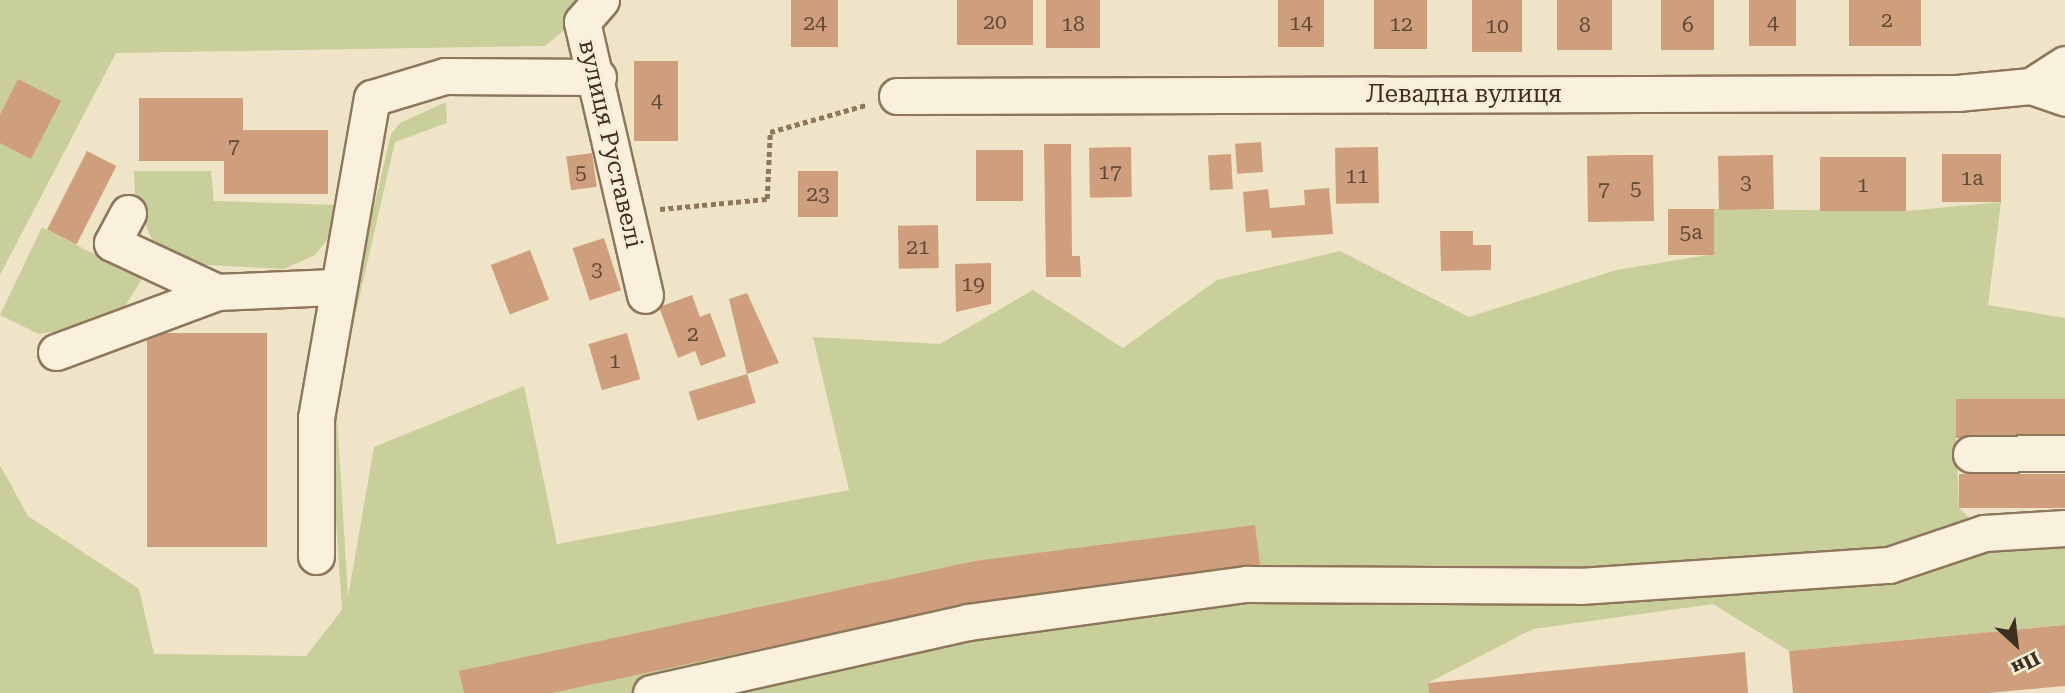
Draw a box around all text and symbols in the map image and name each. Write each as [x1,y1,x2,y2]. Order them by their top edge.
house number: 2 [1881,7,1893,33]
house number: 20 [983,9,1007,35]
house number: 24 [803,10,827,36]
house number: 14 [1289,10,1313,36]
house number: 4 [1767,10,1779,36]
house number: 18 [1061,11,1085,37]
house number: 12 [1389,11,1413,37]
house number: 8 [1579,12,1591,38]
house number: 6 [1682,12,1694,38]
house number: 10 [1485,13,1509,39]
street label: вулиця Руставелі [572,37,648,251]
street label: Левадна вулиця [1366,81,1562,109]
house number: 4 [651,88,663,114]
house number: 7 [228,133,240,159]
house number: 5 [575,159,587,185]
house number: 17 [1098,159,1122,185]
house number: 11 [1345,163,1369,189]
house number: 1а [1960,165,1984,191]
house number: 3 [1740,169,1752,195]
house number: 1 [1857,172,1869,198]
house number: 5 [1630,175,1642,201]
house number: 7 [1598,176,1610,202]
house number: 23 [806,181,830,207]
house number: 5а [1679,219,1703,245]
house number: 21 [906,234,930,260]
house number: 3 [591,256,603,282]
house number: 19 [961,271,985,297]
house number: 2 [687,321,699,347]
house number: 1 [609,348,621,374]
north arrow [1981,609,2051,679]
text: Пн [2008,646,2044,680]

